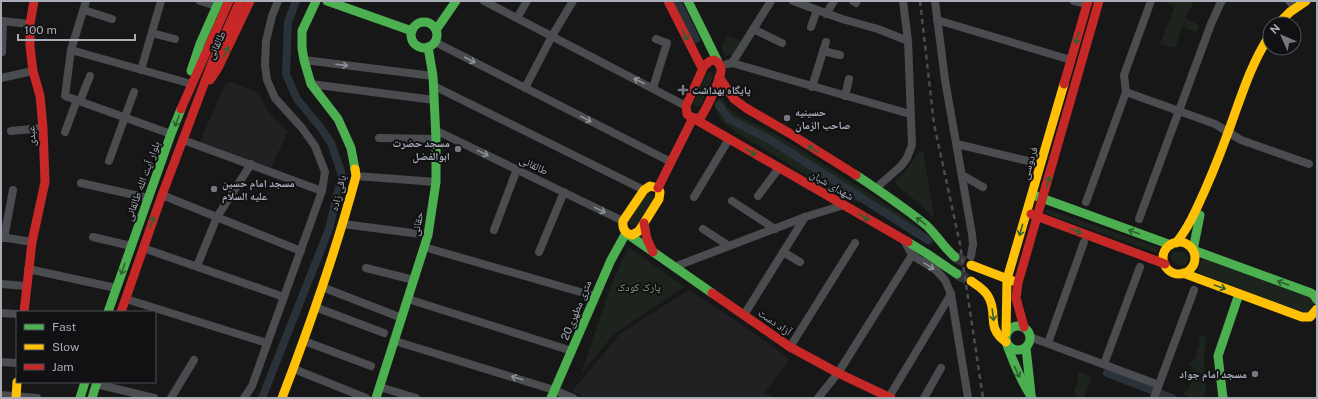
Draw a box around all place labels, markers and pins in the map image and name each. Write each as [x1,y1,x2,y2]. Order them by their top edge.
marker: پایگاه بهداشت [677,84,689,96]
place label: پایگاه بهداشت [692,84,751,97]
place label: حسینیه صاحب الزمان [795,106,851,133]
marker: حسینیه صاحب الزمان [782,113,792,123]
place label: مسجد حضرت ابوالفضل [392,137,450,164]
marker: مسجد حضرت ابوالفضل [453,144,463,154]
place label: مسجد امام حسین علیه السلام [222,177,295,204]
marker: مسجد امام حسین علیه السلام [209,184,219,194]
place label: مسجد امام جواد [1179,368,1247,382]
marker: مسجد امام جواد [1250,369,1260,379]

